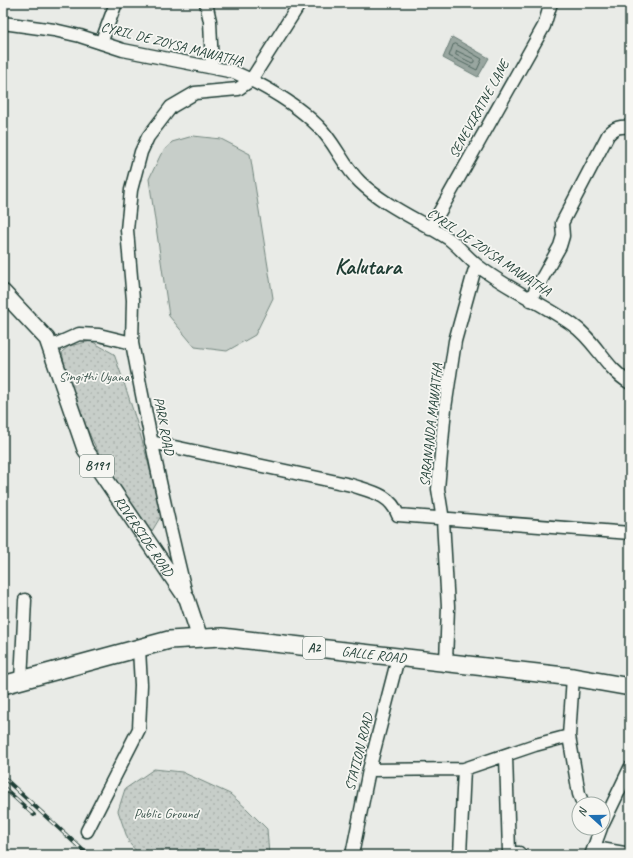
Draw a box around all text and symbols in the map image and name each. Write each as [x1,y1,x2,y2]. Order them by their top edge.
street label: CYRIL DE ZOYSA MAWATHA [99,18,246,70]
street label: SENEVIRATNE LANE [445,56,514,161]
street label: CYRIL DE ZOYSA MAWATHA [424,204,555,300]
district label: Kalutara [335,253,403,281]
street label: SARANANDA MAWATHA [416,362,446,487]
park label: Singithi Uyana [59,368,131,385]
street label: PARK ROAD [150,395,178,457]
road number: B191 [80,455,114,477]
street label: RIVERSIDE ROAD [111,493,179,581]
road number: A2 [303,637,325,659]
street label: GALLE ROAD [341,642,408,667]
street label: STATION ROAD [341,710,377,793]
north arrow [571,796,611,836]
park label: Public Ground [134,805,201,822]
text: N [574,805,590,818]

